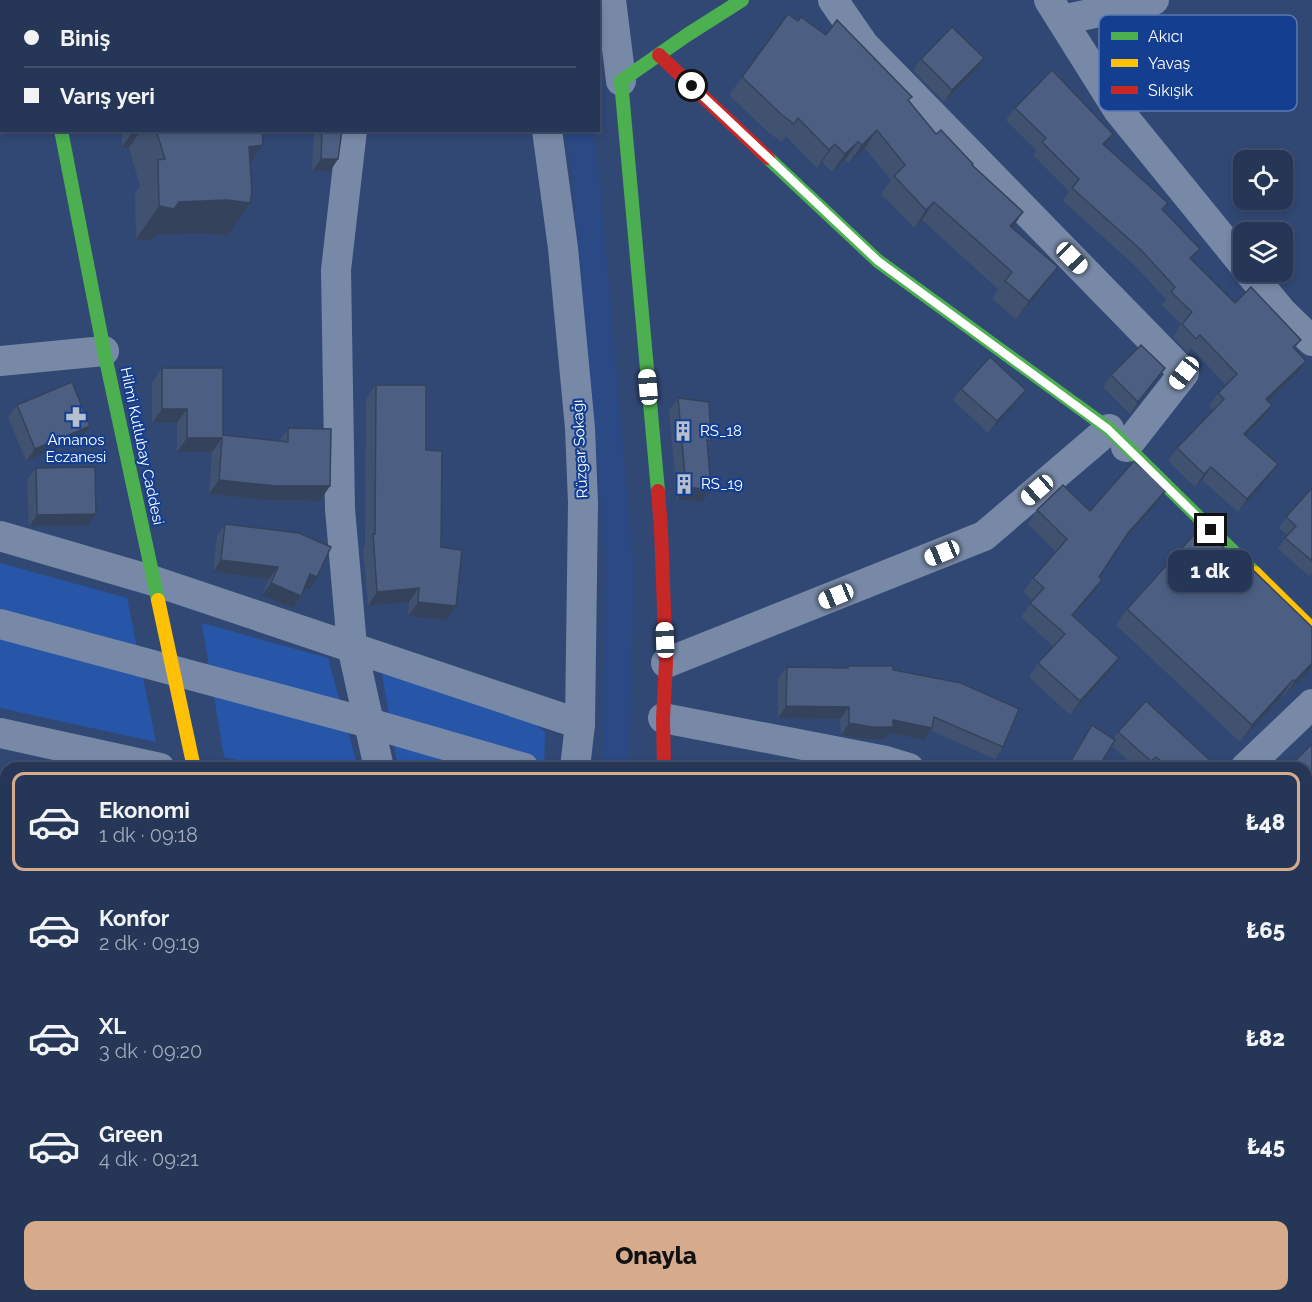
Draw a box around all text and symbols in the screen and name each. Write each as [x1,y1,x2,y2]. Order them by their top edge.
legend [1099,15,1297,111]
text: Biniş [60,25,110,51]
text: Akıcı [1148,27,1183,46]
text: Yavaş [1148,54,1190,73]
route start [678,72,705,99]
text: Sıkışık [1148,81,1193,100]
text: Varış yeri [60,83,155,109]
map controls [1233,150,1293,282]
button: locate [1233,150,1293,210]
button: layers [1233,222,1293,282]
car [1053,239,1091,277]
car [1166,353,1202,393]
street label: Hilmi Kutlubay Caddesi [116,365,168,527]
car [637,368,659,406]
street label: Rüzgar Sokağı [568,399,592,499]
pharmacy icon: Amanos Eczanesi [64,405,88,429]
building icon: RS_18 [671,419,695,443]
place label: RS_18 [700,422,742,440]
place label: Amanos Eczanesi [46,431,106,466]
car [1018,471,1056,509]
building icon: RS_19 [672,472,696,496]
place label: RS_19 [701,475,743,493]
route end [1197,516,1224,543]
car [922,538,962,568]
callout: 1 dk [1169,551,1253,593]
text: 1 dk [1190,559,1230,583]
car [816,581,856,611]
car [655,622,675,658]
icon: car [27,795,81,849]
text: Ekonomi [99,797,190,823]
text: ₺48 [1246,809,1285,835]
text: 1 dk · 09:18 [99,823,198,847]
icon: car [27,903,81,957]
text: Konfor [99,905,169,931]
text: ₺65 [1246,917,1285,943]
text: 2 dk · 09:19 [99,931,200,955]
icon: car [27,1011,81,1065]
text: XL [99,1013,126,1039]
text: ₺82 [1246,1025,1285,1051]
text: 3 dk · 09:20 [99,1039,202,1063]
icon: car [27,1119,81,1173]
text: Green [99,1121,163,1147]
text: ₺45 [1247,1133,1285,1159]
text: 4 dk · 09:21 [99,1147,199,1171]
button: Onayla [24,1221,1288,1290]

